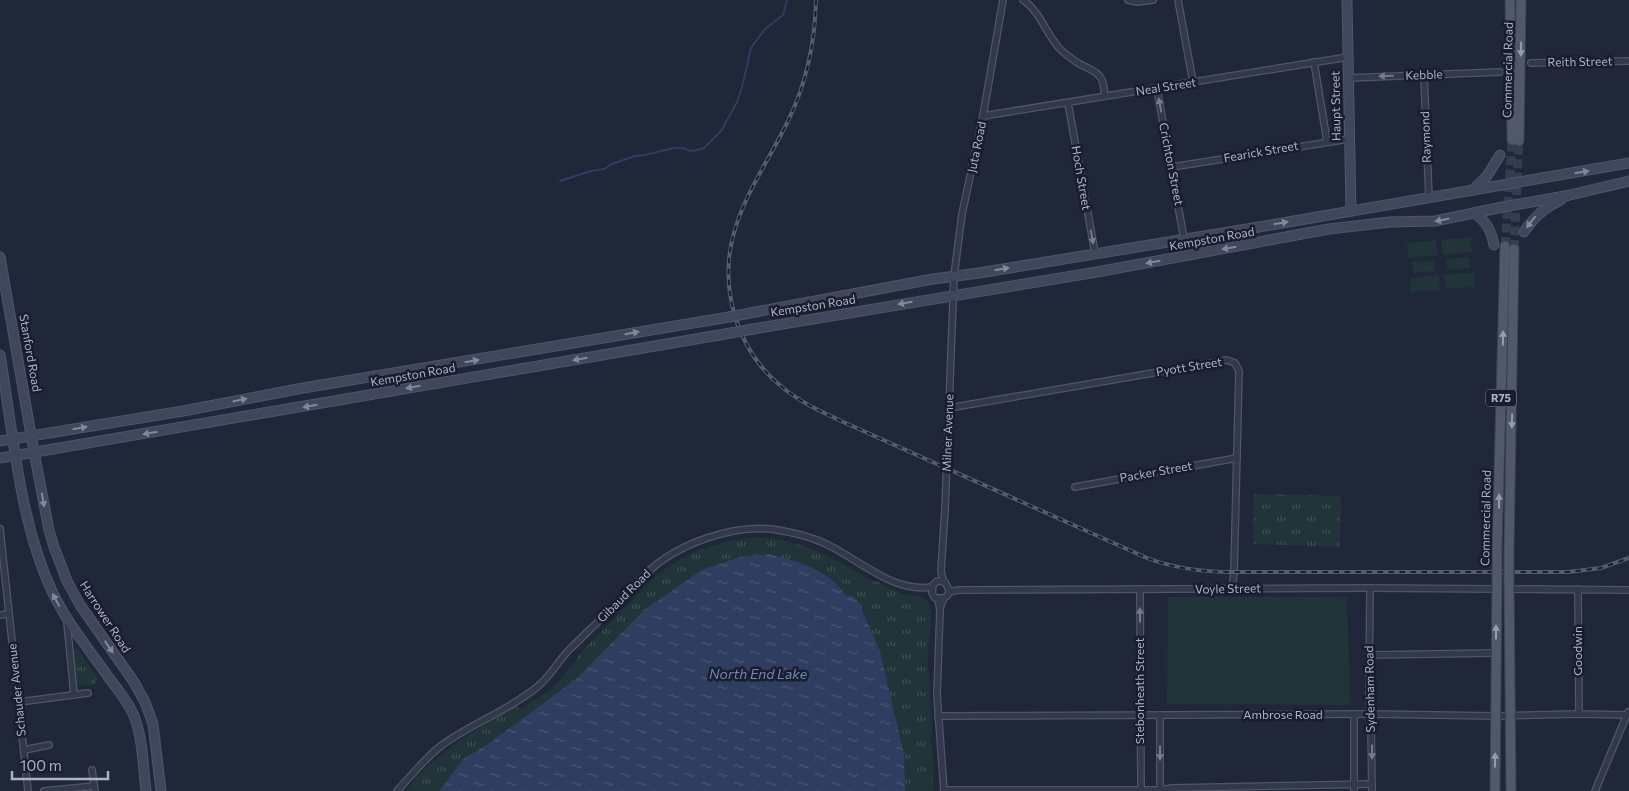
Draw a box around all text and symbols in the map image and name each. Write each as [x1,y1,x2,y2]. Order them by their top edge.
street label: Commercial Road [1499,22,1515,118]
one-way arrow [1517,41,1525,57]
street label: Reith Street [1547,53,1613,69]
street label: Kebble [1405,66,1443,82]
street label: Haupt Street [1327,71,1343,141]
one-way arrow [1378,73,1394,81]
street label: Neal Street [1135,74,1197,98]
one-way arrow [1155,96,1163,112]
street label: Raymond [1417,111,1433,163]
street label: Juta Road [964,120,989,174]
street label: Crichton Street [1157,121,1187,206]
street label: Fearick Street [1222,138,1299,164]
street label: Hoch Street [1069,145,1095,211]
one-way arrow [1575,167,1591,175]
one-way arrow [1526,215,1537,228]
one-way arrow [1433,216,1449,224]
one-way arrow [1273,219,1289,227]
street label: Kempston Road [1168,224,1255,252]
one-way arrow [1088,229,1096,245]
one-way arrow [1221,245,1237,253]
one-way arrow [1145,259,1161,267]
one-way arrow [994,265,1010,273]
street label: Kempston Road [769,291,856,319]
one-way arrow [896,300,912,308]
street label: Stanford Road [17,313,45,393]
one-way arrow [624,329,640,337]
one-way arrow [1499,330,1507,346]
street label: Pyott Street [1155,354,1223,378]
one-way arrow [572,355,588,363]
one-way arrow [464,356,480,364]
street label: Kempston Road [369,360,456,388]
one-way arrow [404,384,420,392]
road number: R75 [1486,389,1516,406]
street label: Milner Avenue [939,394,955,472]
one-way arrow [232,396,248,404]
one-way arrow [301,402,317,410]
one-way arrow [1508,413,1516,429]
one-way arrow [72,423,88,431]
one-way arrow [141,430,157,438]
street label: Packer Street [1119,458,1193,484]
street label: Commercial Road [1477,470,1493,566]
one-way arrow [1495,492,1503,508]
one-way arrow [40,493,48,509]
street label: Gibaud Road [594,566,653,625]
street label: Harrower Road [78,578,134,655]
street label: Voyle Street [1195,580,1261,596]
one-way arrow [52,593,61,607]
one-way arrow [1136,606,1144,622]
one-way arrow [1492,624,1500,640]
street label: Goodwin [1570,626,1584,676]
street label: Stebonheath Street [1132,638,1146,744]
one-way arrow [103,640,114,653]
street label: Schauder Avenue [4,643,28,737]
street label: Sydenham Road [1361,645,1377,733]
water label: North End Lake [709,665,808,682]
street label: Ambrose Road [1243,707,1323,721]
one-way arrow [1156,745,1164,761]
one-way arrow [1368,745,1376,761]
scale bar [12,748,109,780]
one-way arrow [1491,752,1499,768]
text: 100 m [20,756,62,774]

